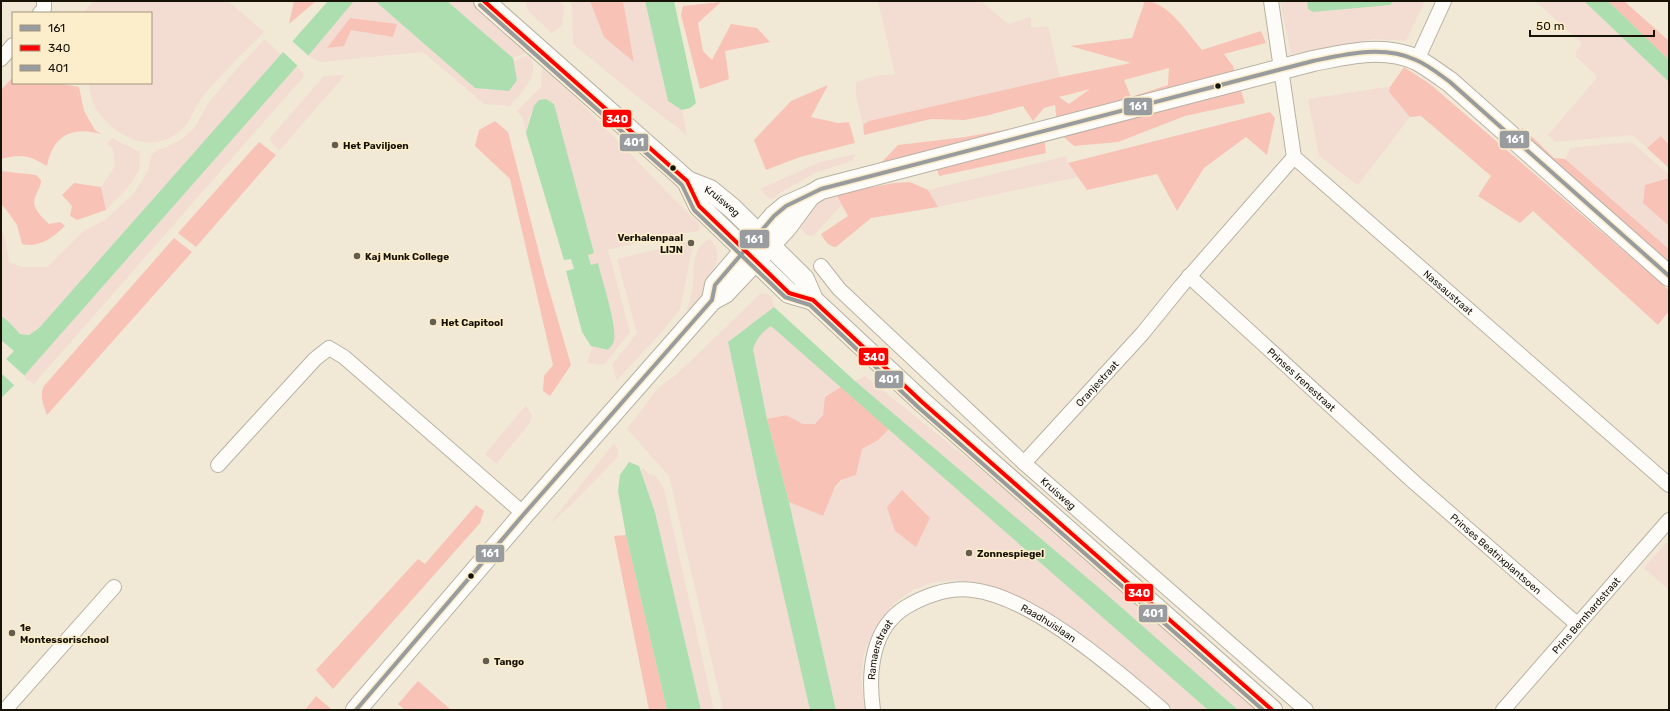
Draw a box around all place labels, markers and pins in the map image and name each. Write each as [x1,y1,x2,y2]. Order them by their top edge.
unlabelled marker [1213,81,1223,91]
marker: Het Paviljoen [330,140,340,150]
place label: Het Paviljoen [343,140,409,152]
unlabelled marker [668,163,678,173]
place label: Verhalenpaal LIJN [618,232,683,256]
marker: Verhalenpaal LIJN [686,238,696,248]
marker: Kaj Munk College [352,251,362,261]
place label: Kaj Munk College [365,251,449,263]
marker: Het Capitool [428,317,438,327]
place label: Het Capitool [441,317,503,329]
marker: Zonnespiegel [964,548,974,558]
place label: Zonnespiegel [977,548,1044,560]
unlabelled marker [466,571,476,581]
place label: 1e Montessorischool [20,622,109,646]
marker: 1e Montessorischool [7,628,17,638]
marker: Tango [481,656,491,666]
place label: Tango [494,656,524,668]

